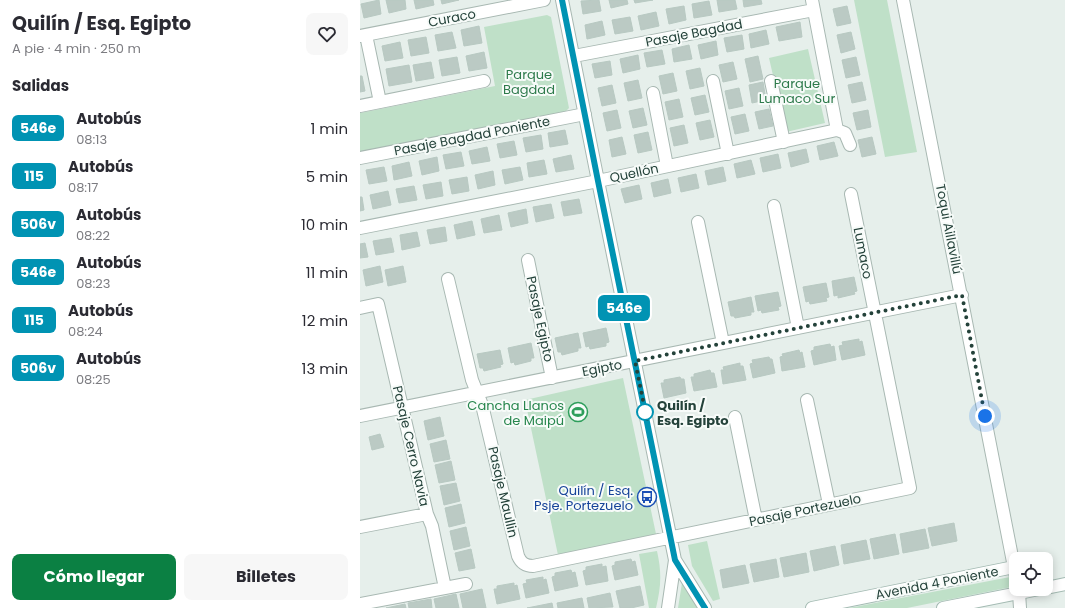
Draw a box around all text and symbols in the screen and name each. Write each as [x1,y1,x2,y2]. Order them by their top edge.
street label: Curaco [427,4,477,32]
text: Quilín / Esq. Egipto [12,10,191,37]
button: heart [306,13,348,55]
street label: Pasaje Bagdad [644,14,744,52]
text: A pie · 4 min · 250 m [12,39,141,58]
park label: Parque Bagdad [503,65,555,99]
park label: Parque Lumaco Sur [759,74,835,108]
text: Salidas [12,75,69,96]
text: Autobús [76,108,142,129]
street label: Pasaje Bagdad Poniente [392,112,552,160]
text: 546e [20,118,56,138]
text: 1 min [310,118,348,139]
text: 08:13 [76,130,107,149]
text: Autobús [68,156,133,177]
street label: Quellón [608,159,660,187]
text: 115 [24,166,44,186]
text: 5 min [306,166,348,187]
text: 08:17 [68,178,98,197]
street label: Toqui Aillavillú [931,182,967,276]
text: Autobús [76,204,141,225]
text: 506v [20,214,56,234]
text: 10 min [301,214,348,235]
text: 08:22 [76,226,110,245]
street label: Lumaco [849,226,877,280]
text: Autobús [76,252,142,273]
text: 546e [20,262,56,282]
text: 11 min [306,262,348,283]
text: 08:23 [76,274,110,293]
street label: Pasaje Egipto [522,274,558,364]
line badge: 546e [596,295,652,321]
text: 546e [606,298,642,318]
text: Autobús [68,300,133,321]
text: 115 [24,310,44,330]
text: 12 min [302,310,348,331]
text: 08:24 [68,322,103,341]
text: Autobús [76,348,141,369]
street label: Egipto [580,355,624,381]
text: 506v [20,358,56,378]
text: 13 min [302,358,348,379]
text: 08:25 [76,370,111,389]
street label: Pasaje Cerro Navia [388,384,434,508]
place label: Cancha Llanos de Maipú [467,396,564,430]
place label: Quilín / Esq. Egipto [657,396,729,430]
sports icon: Cancha Llanos de Maipú [567,401,589,423]
marker: Quilín / Esq. Egipto [636,403,654,421]
your location [975,406,995,426]
street label: Pasaje Maullin [483,445,523,539]
place label: Quilín / Esq. Psje. Portezuelo [534,481,633,515]
bus stop icon: Quilín / Esq. Psje. Portezuelo [636,486,658,508]
street label: Pasaje Portezuelo [747,489,863,531]
map controls [1009,552,1053,596]
button: locate [1009,552,1053,596]
button: Cómo llegar [12,554,176,600]
button: Billetes [184,554,348,600]
street label: Avenida 4 Poniente [874,562,1000,604]

